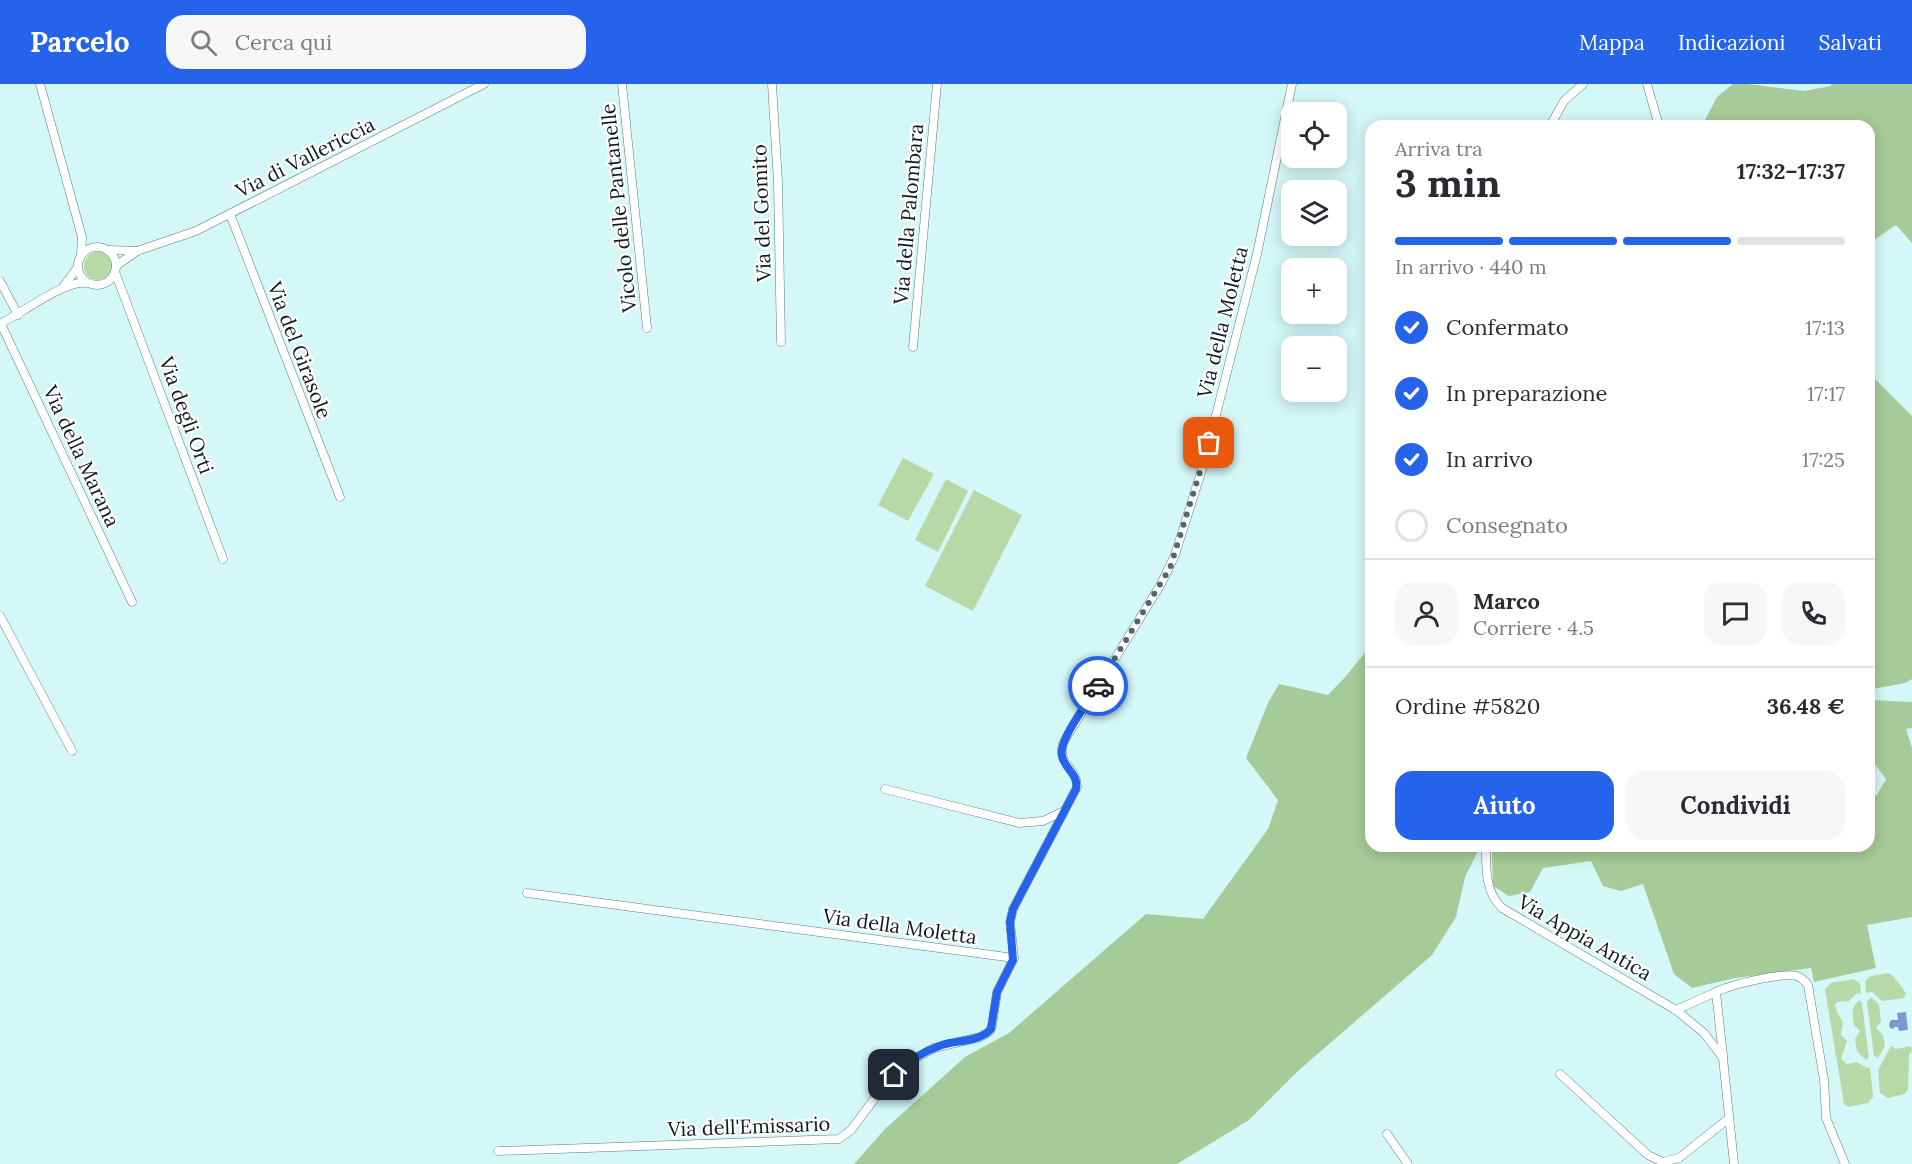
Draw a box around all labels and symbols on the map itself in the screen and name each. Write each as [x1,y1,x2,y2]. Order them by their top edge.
street label: Vicolo delle Pantanelle [595,102,642,315]
street label: Via di Vallericcia [230,111,379,203]
street label: Via della Palombara [888,123,928,306]
street label: Via del Gomito [746,144,776,283]
street label: Via della Moletta [1191,244,1253,401]
street label: Via del Girasole [262,277,338,422]
street label: Via degli Orti [154,352,220,477]
street label: Via della Marana [38,380,126,531]
pin [1183,417,1234,468]
courier [1068,656,1128,716]
street label: Via Appia Antica [1513,888,1656,985]
street label: Via della Moletta [820,903,979,949]
pin [868,1049,919,1100]
street label: Via dell'Emissario [666,1111,831,1141]

